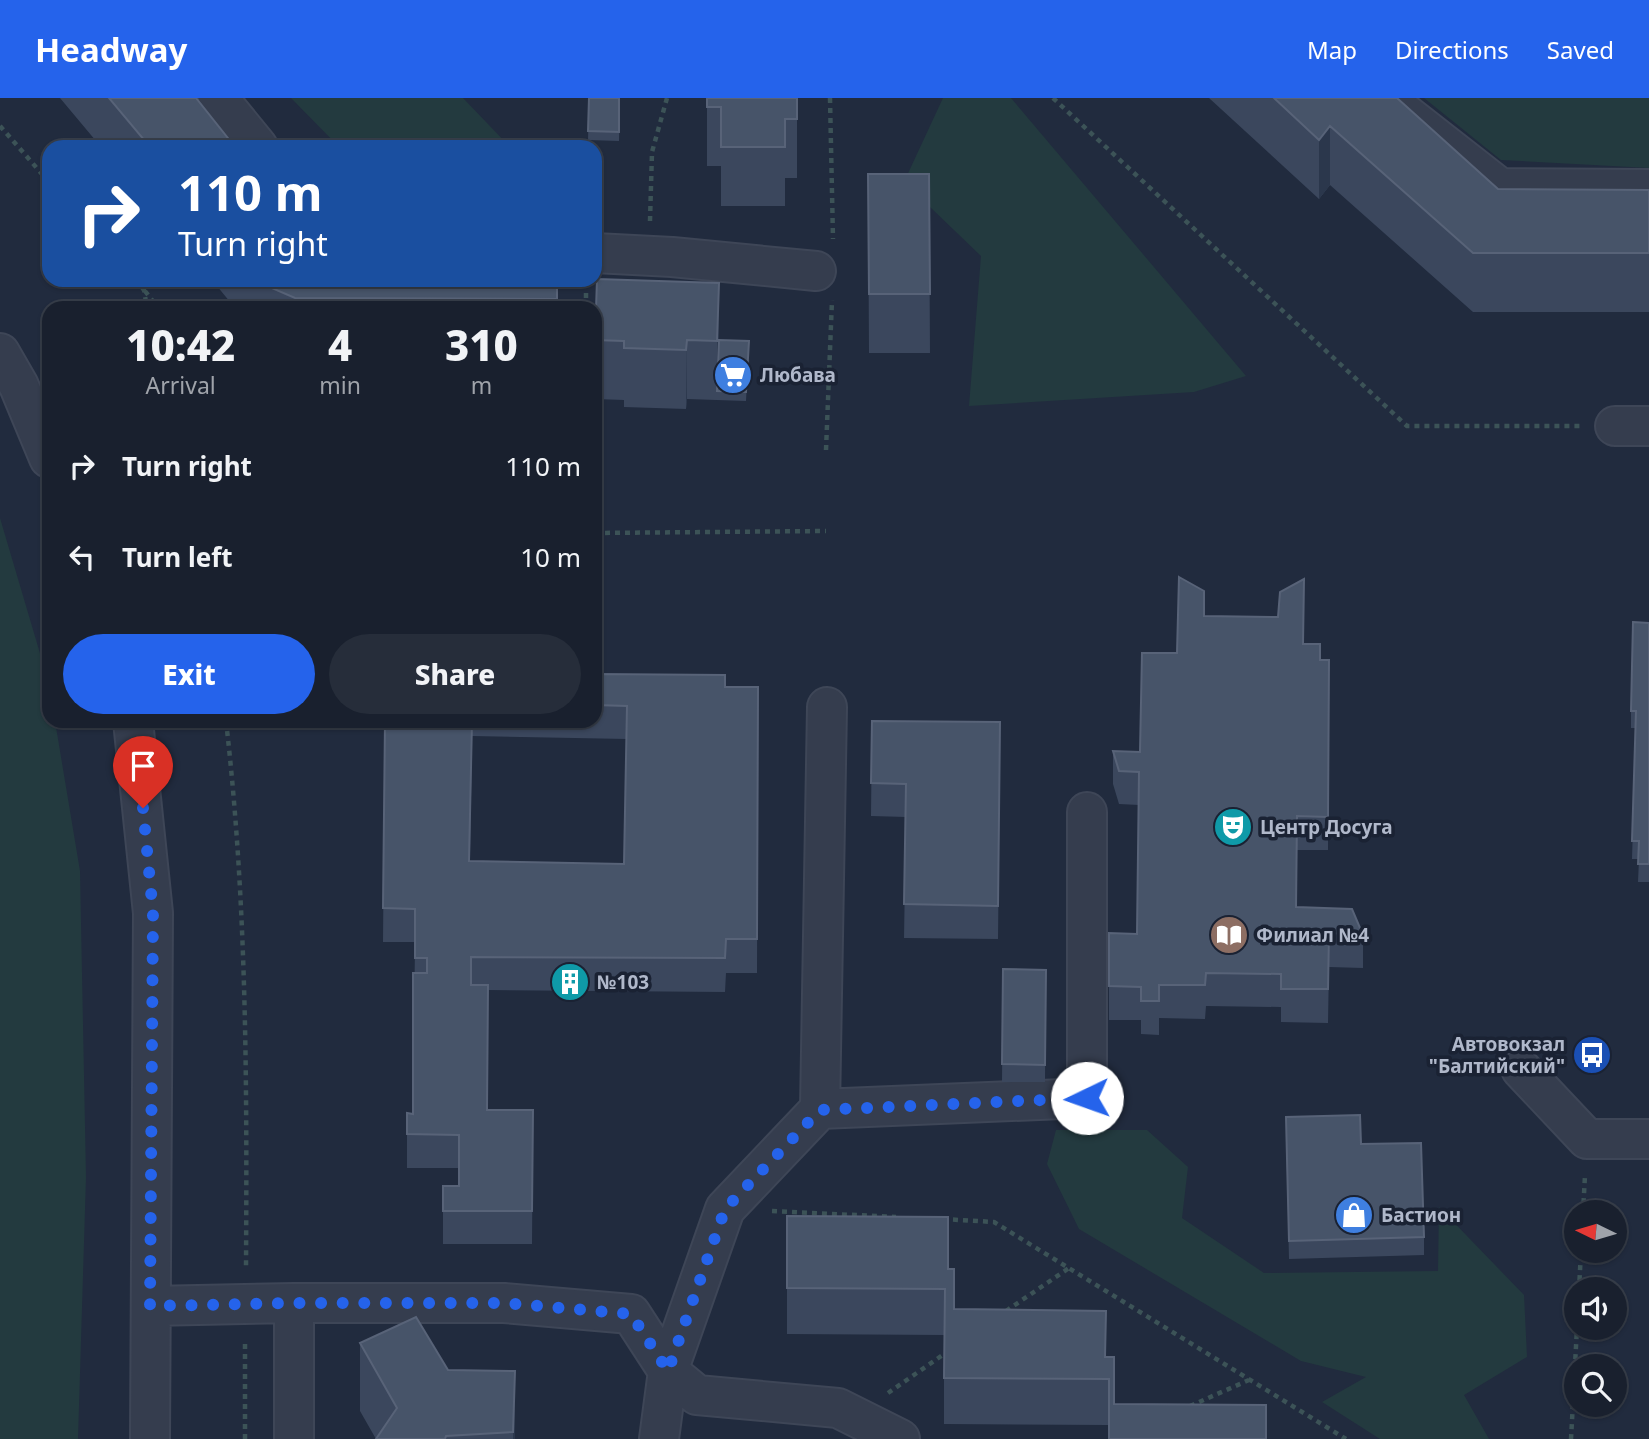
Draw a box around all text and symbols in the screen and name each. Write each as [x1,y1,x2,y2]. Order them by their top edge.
text: Headway [35,27,187,72]
text: Map [1307,33,1357,66]
text: Directions [1395,33,1509,66]
text: Saved [1547,33,1614,66]
text: 110 m [178,159,323,225]
icon: right [63,168,154,259]
text: Turn right [178,222,328,265]
text: 10:42 [126,316,235,373]
text: 4 [328,316,352,373]
text: 310 [445,316,518,373]
supermarket icon: Любава [712,354,754,396]
place label: Любава [760,362,836,388]
text: Arrival [146,369,216,401]
text: min [319,369,361,401]
text: m [471,369,492,401]
icon: right [63,447,101,485]
text: Turn right [122,448,252,484]
text: 110 m [505,448,581,484]
icon: left [63,538,101,576]
text: Turn left [122,539,233,575]
text: 10 m [520,539,581,575]
button: Exit [63,634,315,714]
button: Share [329,634,581,714]
pin [113,736,173,808]
icon: arrive [124,747,162,785]
theatre icon: Центр Досуга [1212,806,1254,848]
place label: Центр Досуга [1260,814,1393,840]
library icon: Филиал №4 [1208,914,1250,956]
place label: Филиал №4 [1256,922,1369,948]
building icon: №103 [549,961,591,1003]
place label: №103 [597,969,649,995]
place label: Автовокзал "Балтийский" [1429,1031,1565,1079]
bus stop icon: Автовокзал "Балтийский" [1571,1034,1613,1076]
position arrow [1050,1061,1124,1135]
shop icon: Бастион [1333,1194,1375,1236]
north arrow [1564,1200,1628,1264]
map controls [1564,1200,1627,1417]
place label: Бастион [1381,1202,1461,1228]
button: sound [1564,1277,1627,1340]
button: search [1564,1354,1627,1417]

